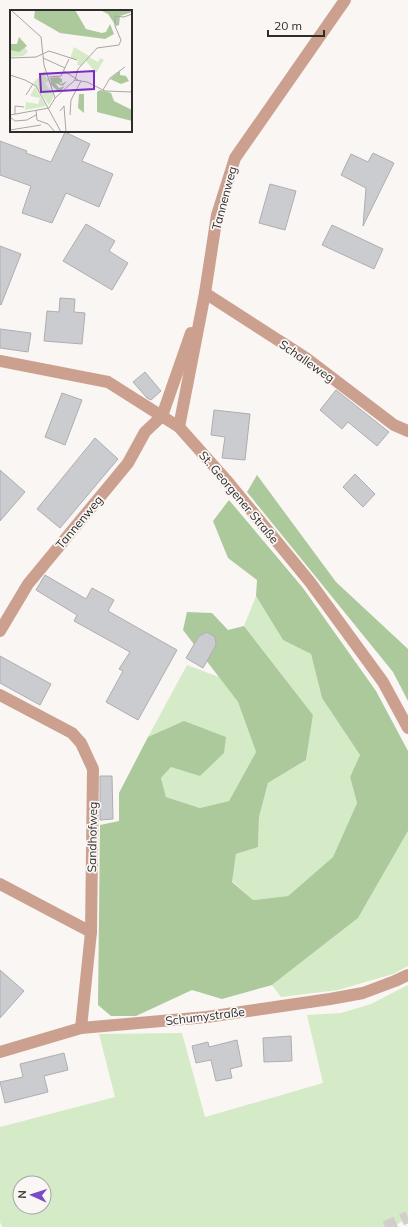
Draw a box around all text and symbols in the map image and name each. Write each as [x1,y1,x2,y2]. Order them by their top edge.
inset map [10,10,132,132]
scale bar [268,12,324,38]
text: 20 m [274,18,302,33]
street label: Tannenweg [208,165,240,231]
street label: Schalleweg [277,337,337,385]
street label: St. Georgener Straße [196,448,282,546]
street label: Tannenweg [52,492,106,552]
street label: Sandhofweg [84,801,100,873]
street label: Schumystraße [164,1004,246,1028]
north arrow [12,1175,52,1215]
text: N [15,1190,29,1199]

